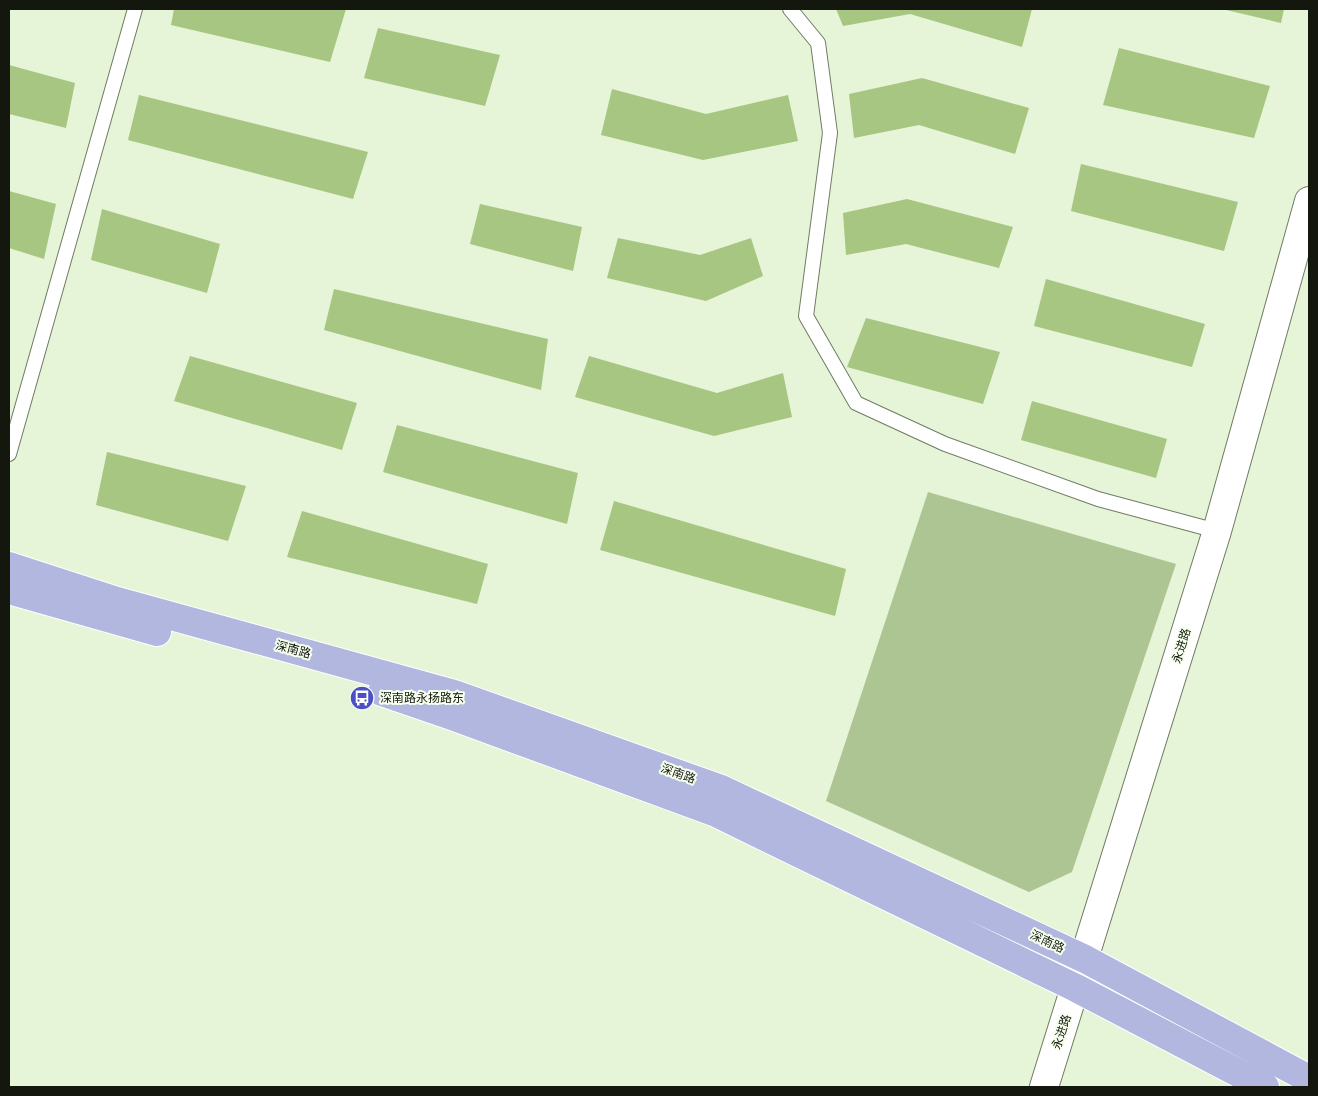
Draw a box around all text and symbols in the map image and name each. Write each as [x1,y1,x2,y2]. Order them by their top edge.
street label: 永进路 [1170,627,1194,665]
street label: 深南路 [274,638,312,662]
bus stop icon: 深南路永扬路东 [349,685,375,711]
place label: 深南路永扬路东 [380,691,464,706]
street label: 深南路 [659,761,697,787]
street label: 深南路 [1028,928,1066,956]
street label: 永进路 [1049,1013,1075,1051]

